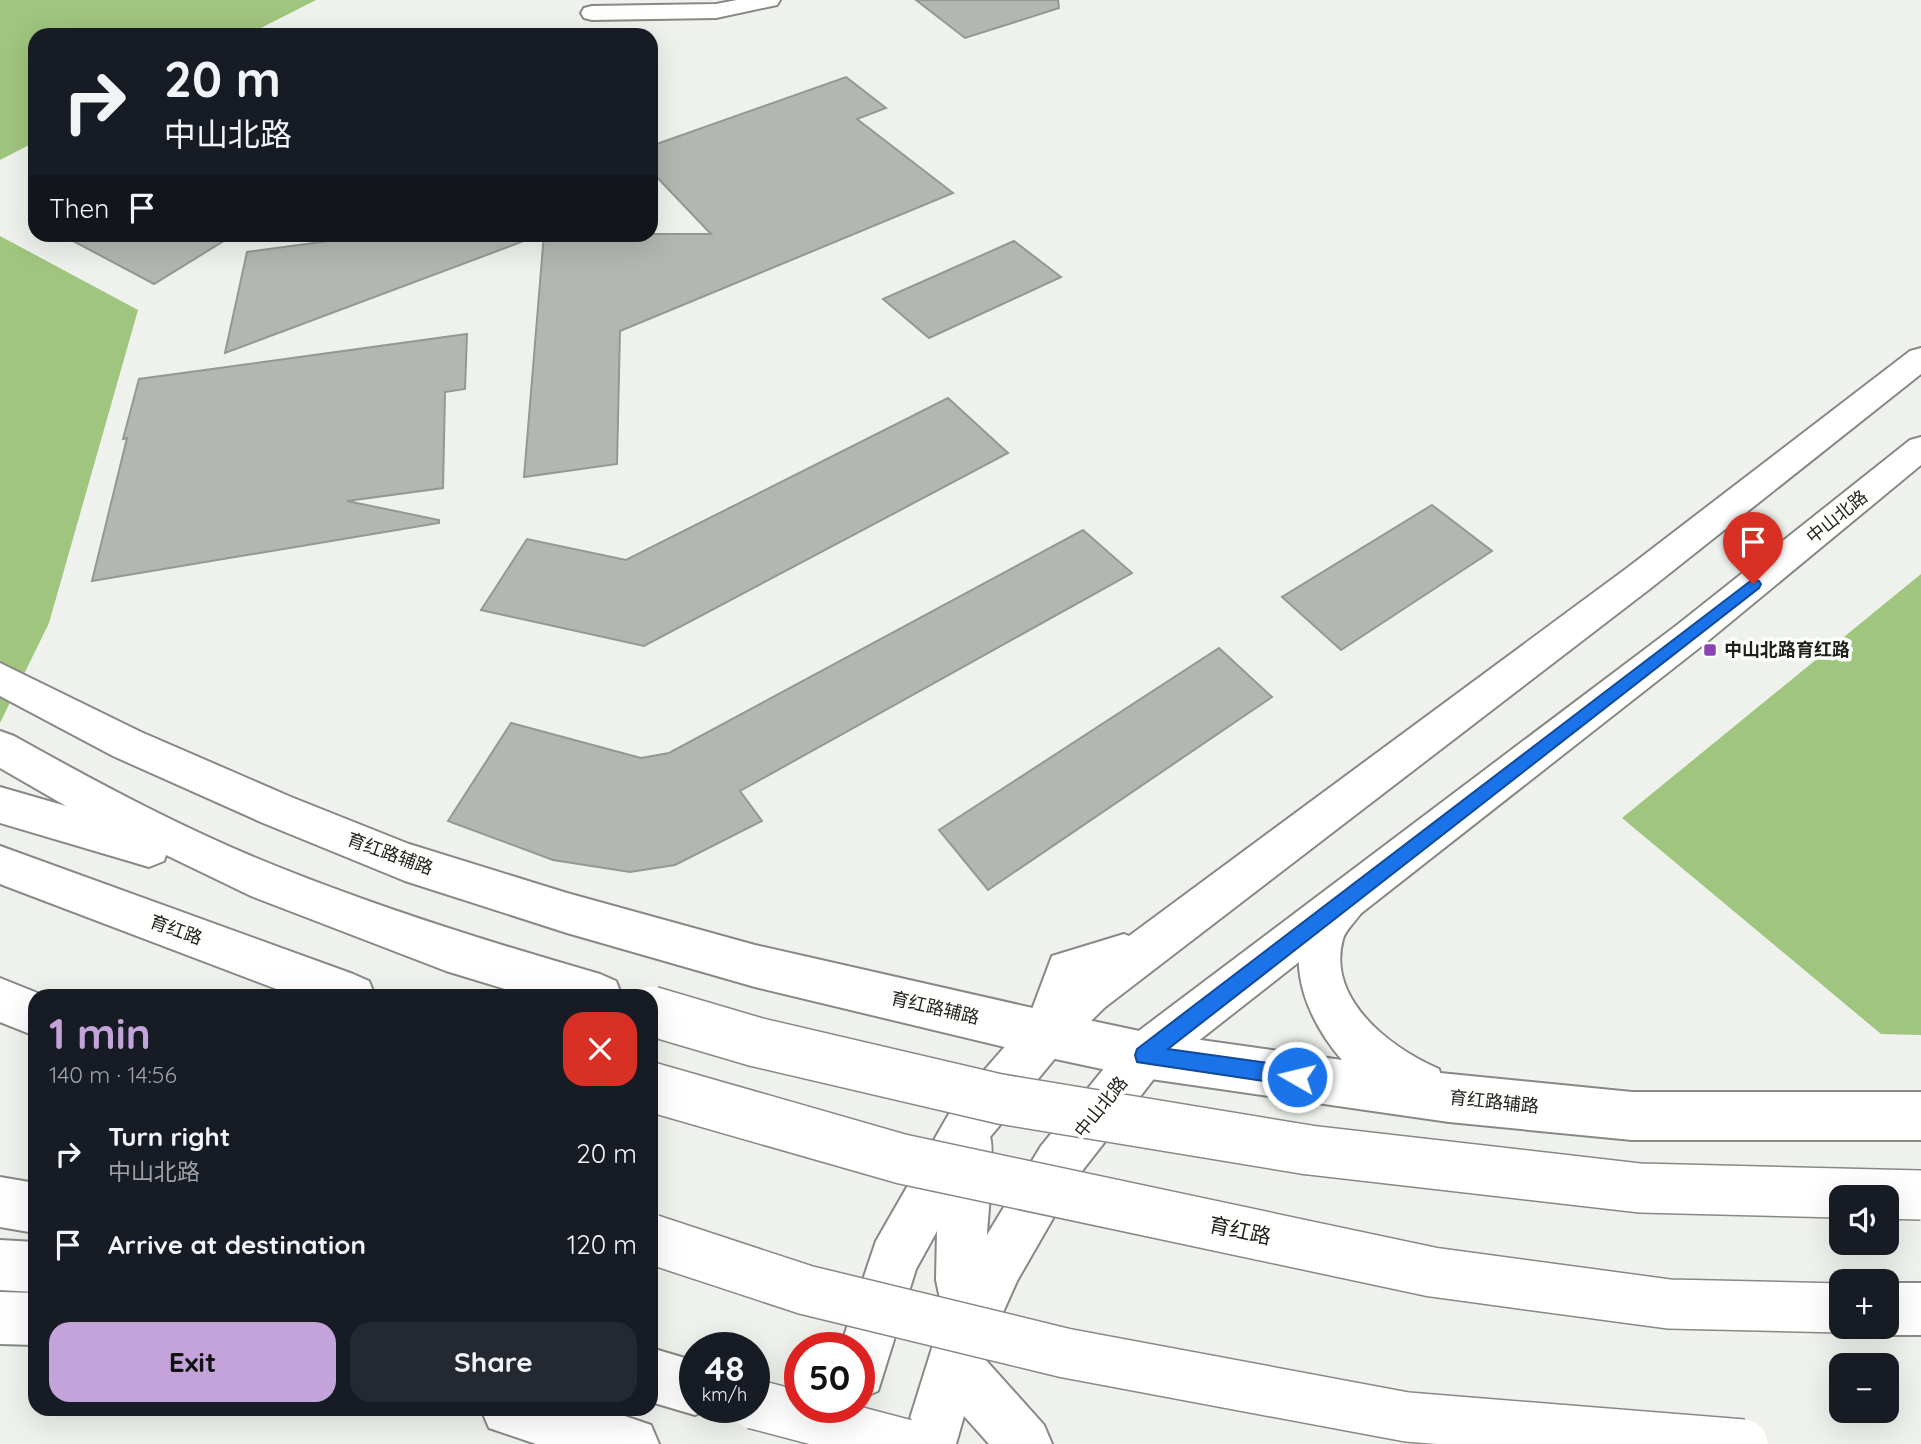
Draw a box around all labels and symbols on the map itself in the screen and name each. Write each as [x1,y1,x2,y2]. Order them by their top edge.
street label: 中山北路 [1801,485,1872,548]
pin [1723,512,1783,584]
place label: 中山北路育红路 [1724,638,1850,661]
marker: 中山北路育红路 [1702,642,1718,658]
street label: 育红路辅路 [344,827,436,880]
street label: 育红路 [147,909,205,950]
street label: 育红路辅路 [889,986,982,1029]
position arrow [1260,1040,1334,1114]
street label: 中山北路 [1069,1071,1132,1142]
street label: 育红路辅路 [1448,1085,1540,1118]
street label: 育红路 [1207,1211,1274,1249]
speed limit sign: 50 [784,1332,875,1423]

